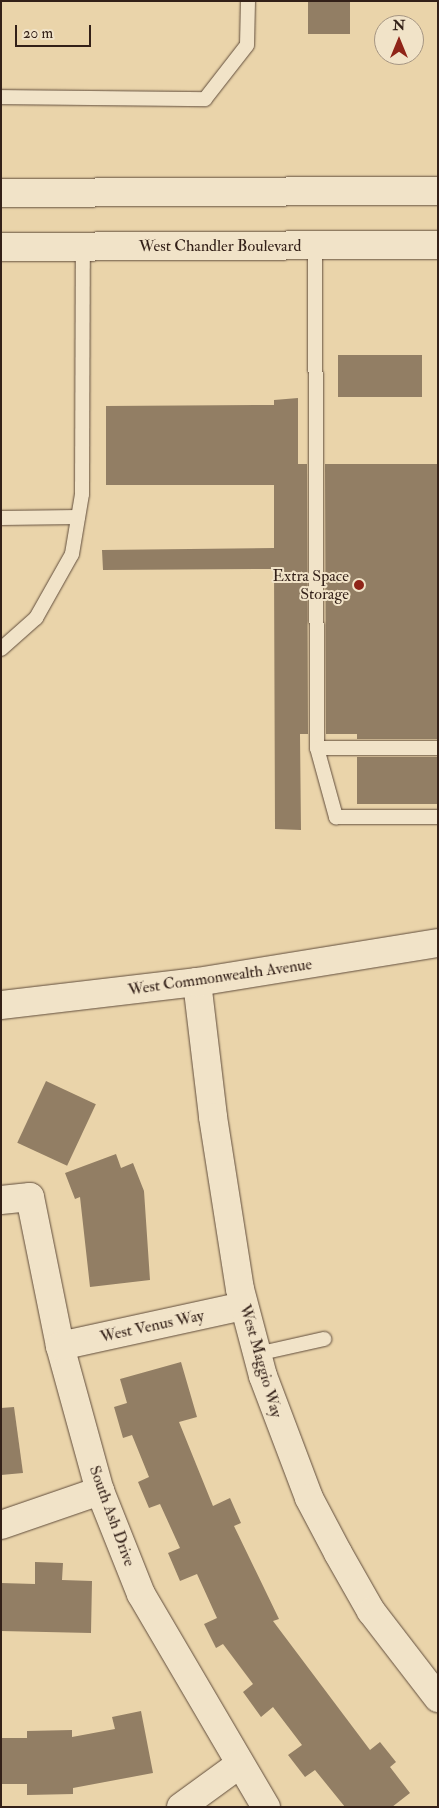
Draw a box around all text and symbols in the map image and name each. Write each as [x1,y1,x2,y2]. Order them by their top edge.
scale bar [18,15,94,47]
north arrow [374,15,424,65]
text: N [393,17,405,34]
text: 20 m [23,24,53,43]
street label: West Chandler Boulevard [139,236,301,256]
place label: Extra Space Storage [273,566,349,604]
marker: Extra Space Storage [353,579,365,591]
street label: West Commonwealth Avenue [127,955,313,999]
street label: West Maggio Way [236,1302,286,1420]
street label: West Venus Way [98,1306,206,1346]
street label: South Ash Drive [85,1463,139,1569]

